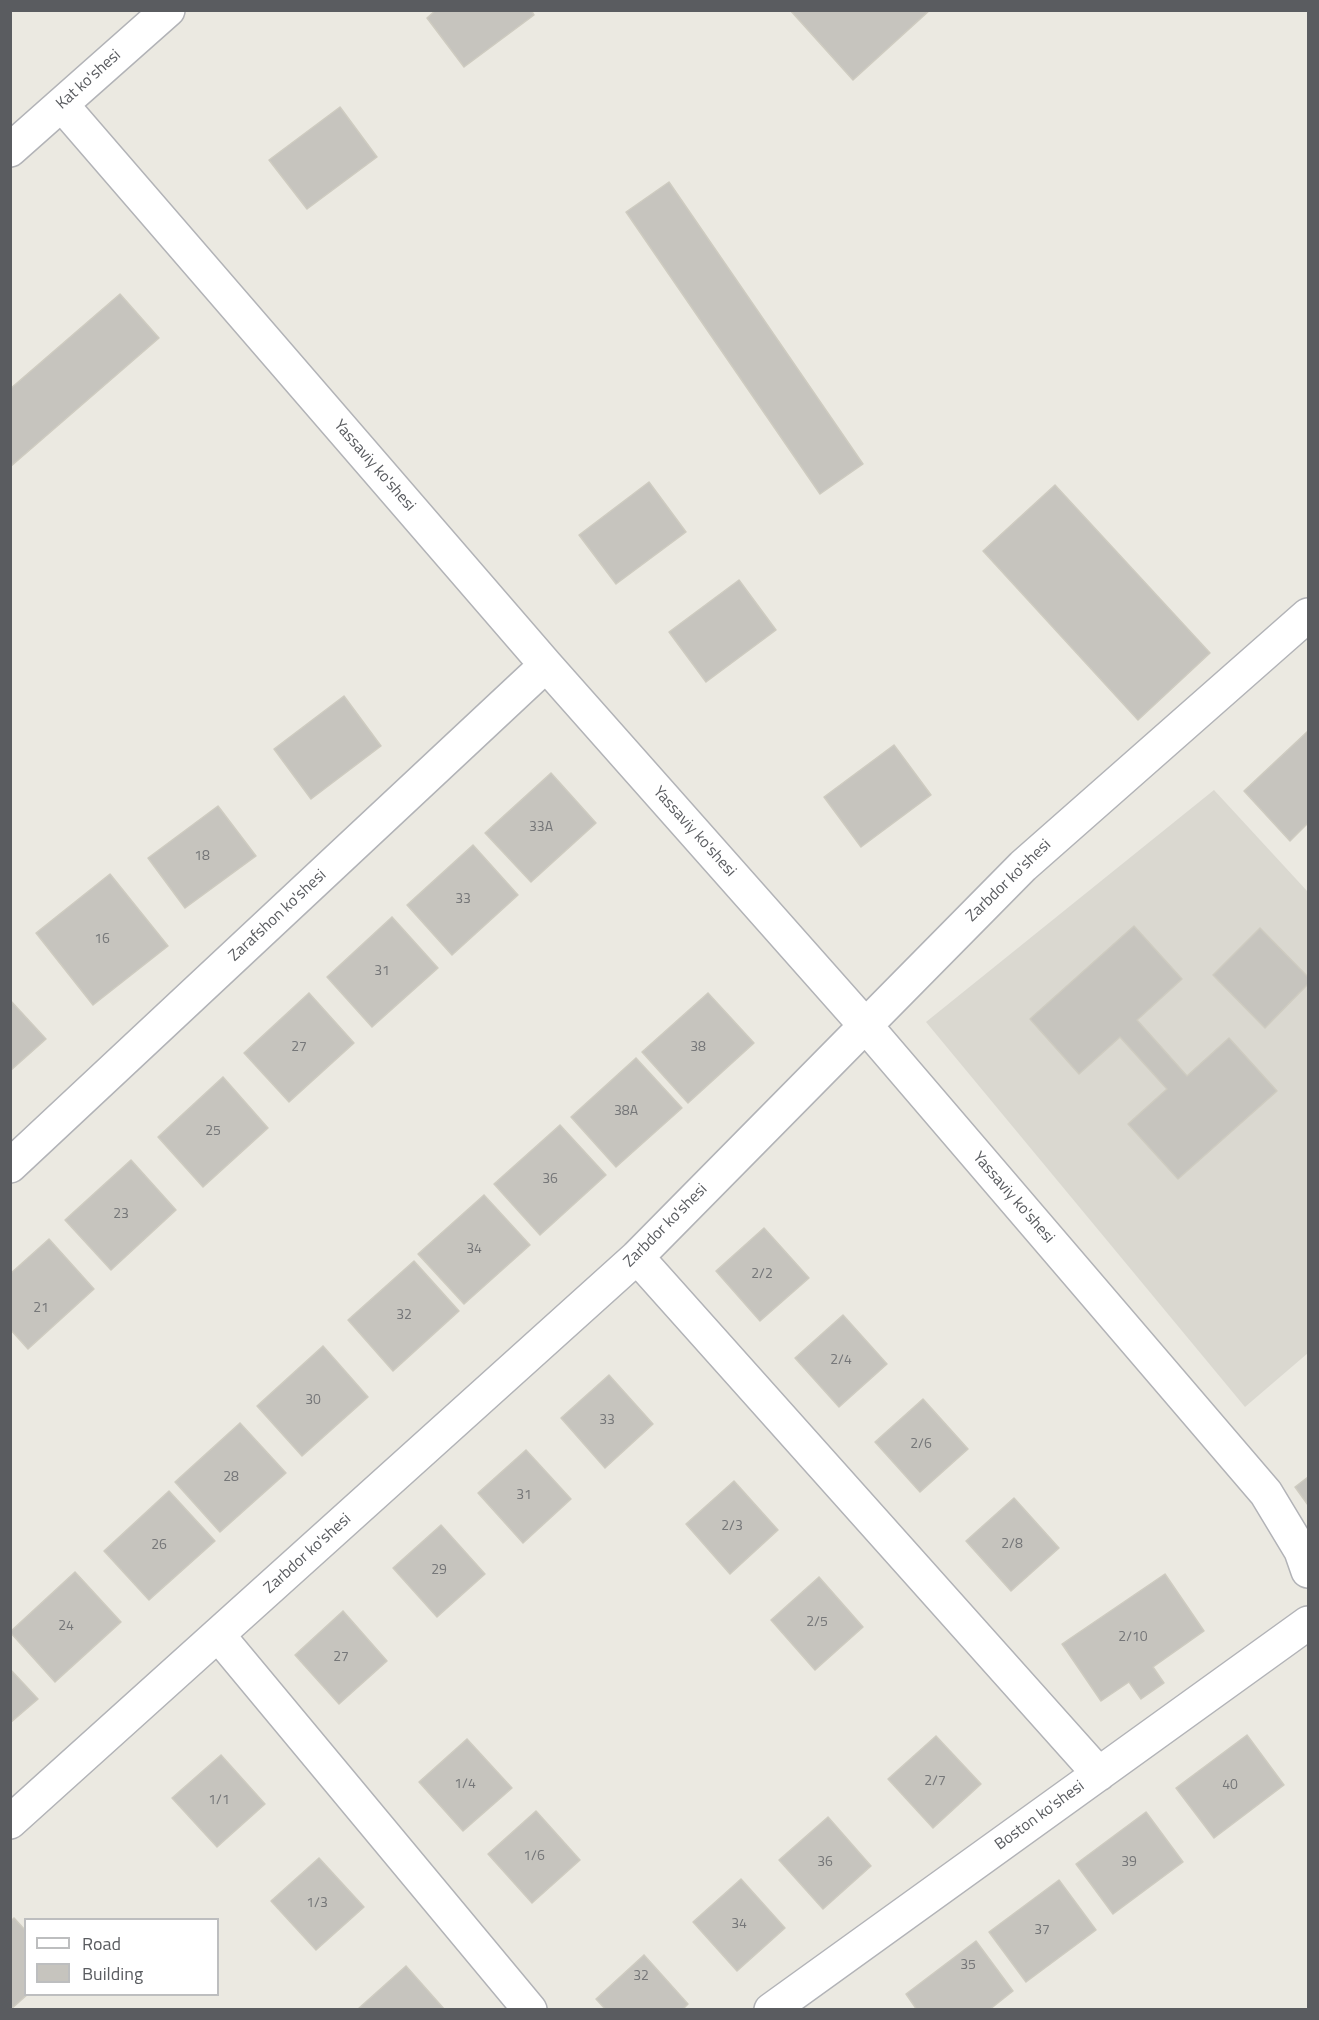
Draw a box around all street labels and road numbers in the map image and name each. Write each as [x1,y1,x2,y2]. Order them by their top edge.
street label: Kat ko'shesi [53,46,125,114]
street label: Yassaviy ko'shesi [329,416,419,516]
street label: Yassaviy ko'shesi [648,783,740,881]
street label: Zarbdor ko'shesi [963,836,1055,926]
street label: Zarafshon ko'shesi [225,866,331,966]
street label: Yassaviy ko'shesi [968,1148,1058,1248]
street label: Zarbdor ko'shesi [620,1180,712,1272]
street label: Zarbdor ko'shesi [261,1510,355,1598]
street label: Boston ko'shesi [992,1777,1088,1855]

